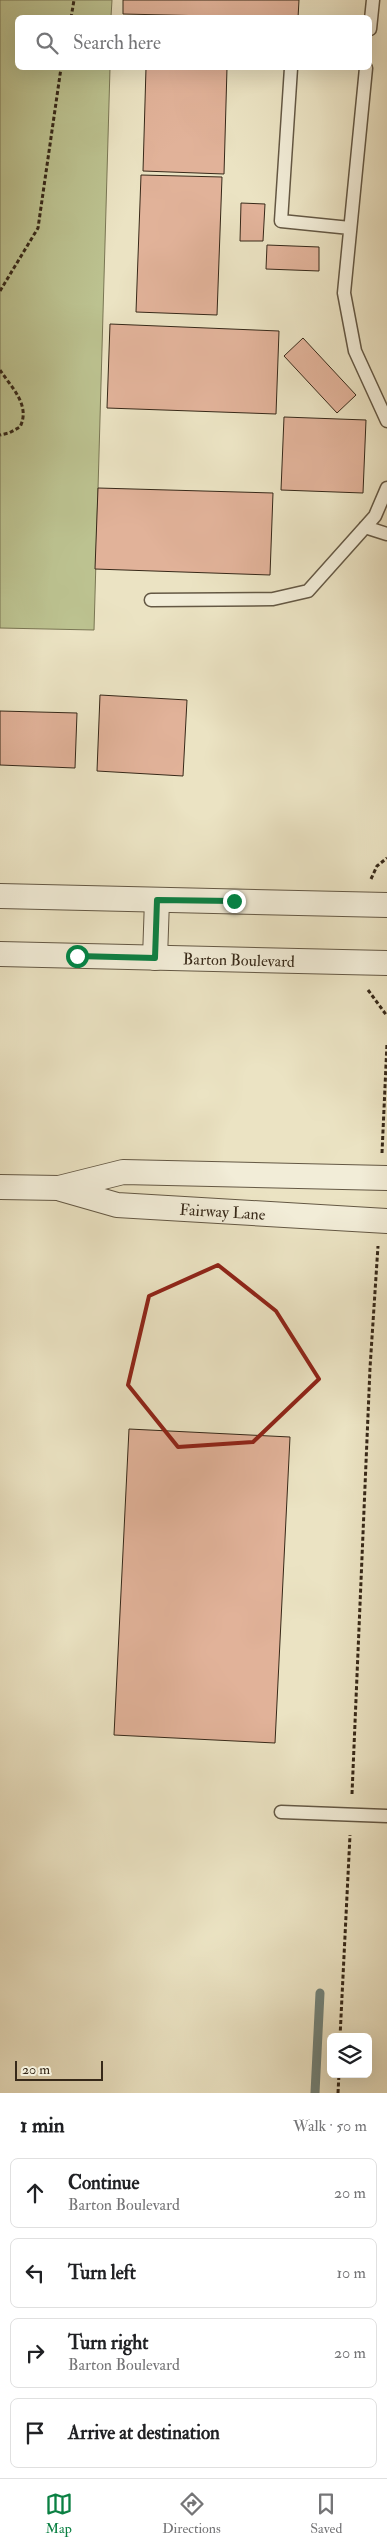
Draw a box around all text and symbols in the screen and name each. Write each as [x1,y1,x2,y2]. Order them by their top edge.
search box [15,15,372,70]
icon: search [33,29,61,57]
text: Search here [73,31,161,55]
route end [223,890,246,913]
route start [66,945,89,968]
street label: Barton Boulevard [183,949,295,972]
street label: Fairway Lane [179,1200,266,1225]
map controls [327,2033,372,2078]
button: layers [327,2033,372,2078]
scale bar [15,2058,102,2081]
text: 20 m [22,2061,50,2078]
text: 1 min [20,2112,65,2139]
text: Walk · 50 m [293,2116,367,2136]
text: Continue [68,2171,139,2195]
icon: ahead [21,2179,49,2207]
text: 20 m [334,2183,366,2203]
text: Barton Boulevard [68,2195,180,2215]
icon: left [21,2259,49,2287]
text: Turn left [68,2261,136,2285]
text: 10 m [336,2263,366,2283]
text: Turn right [68,2331,148,2355]
icon: right [21,2339,49,2367]
text: 20 m [334,2343,366,2363]
text: Barton Boulevard [68,2355,180,2375]
icon: arrive [21,2419,49,2447]
text: Arrive at destination [68,2421,220,2445]
tab: Map [45,2490,73,2537]
tab: Directions [162,2490,221,2537]
tab: Saved [310,2490,342,2537]

